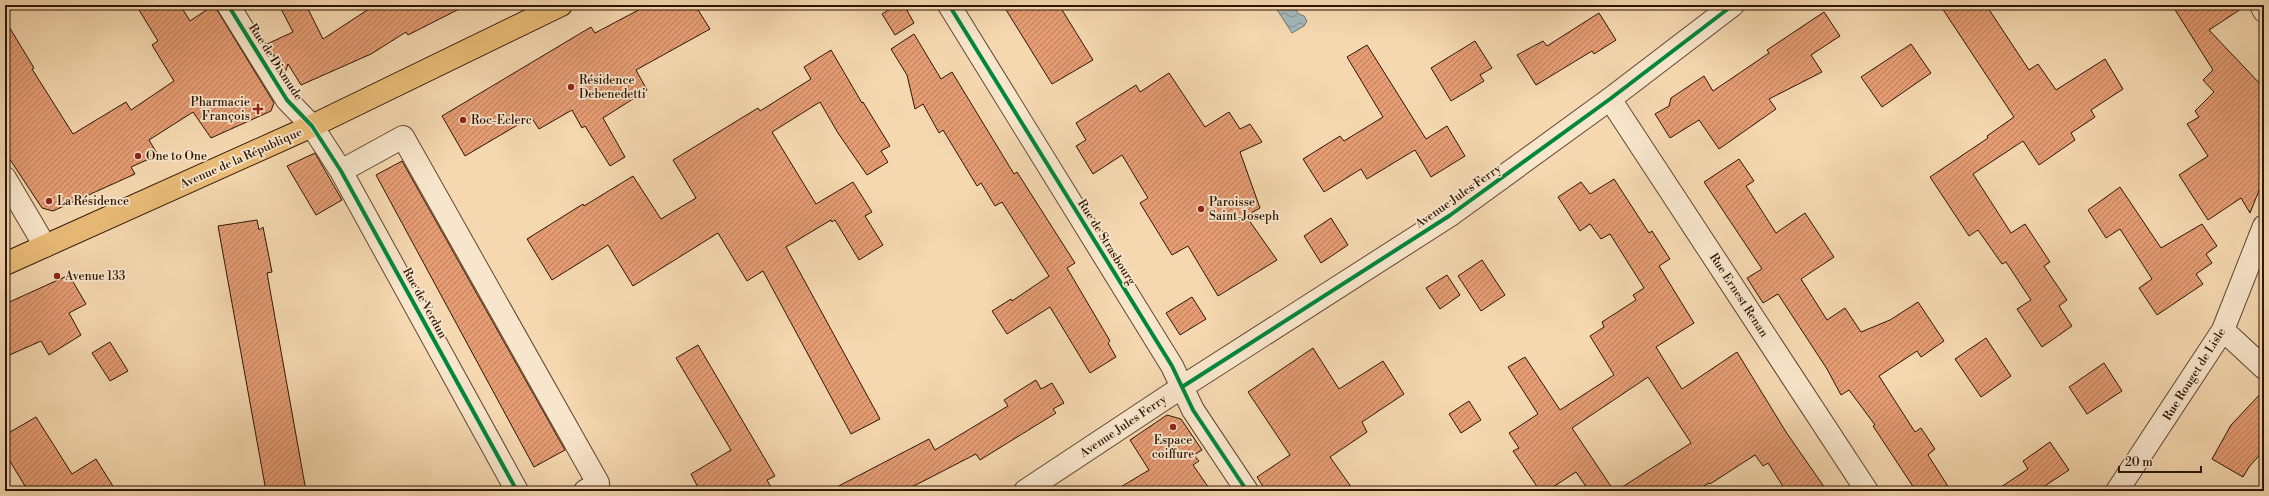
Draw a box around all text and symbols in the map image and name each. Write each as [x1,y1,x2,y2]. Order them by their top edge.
street label: Rue de Dixmude [245,21,306,104]
place label: Résidence Debenedetti [579,73,646,102]
marker: Résidence Debenedetti [566,82,576,92]
place label: Pharmacie François [190,95,250,124]
marker: Pharmacie François [253,104,263,114]
place label: Roc-Eclerc [471,113,532,128]
marker: Roc-Eclerc [458,115,468,125]
street label: Avenue de la République [177,125,305,193]
place label: One to One [146,149,207,164]
marker: One to One [133,151,143,161]
street label: Avenue Jules Ferry [1412,161,1504,232]
place label: La Résidence [57,194,129,209]
place label: Paroisse Saint-Joseph [1209,195,1279,224]
marker: La Résidence [44,196,54,206]
street label: Rue de Strasbourg [1074,197,1139,289]
marker: Paroisse Saint-Joseph [1196,204,1206,214]
street label: Rue Ernest Renan [1706,250,1771,340]
street label: Rue de Verdun [399,265,450,341]
place label: Avenue 133 [64,269,126,284]
marker: Avenue 133 [52,271,62,281]
street label: Rue Rouget de Lisle [2160,325,2229,423]
street label: Avenue Jules Ferry [1076,392,1170,462]
marker: Espace coiffure [1168,422,1178,432]
place label: Espace coiffure [1152,433,1194,462]
scale bar [2119,448,2201,474]
text: 20 m [2125,455,2153,470]

